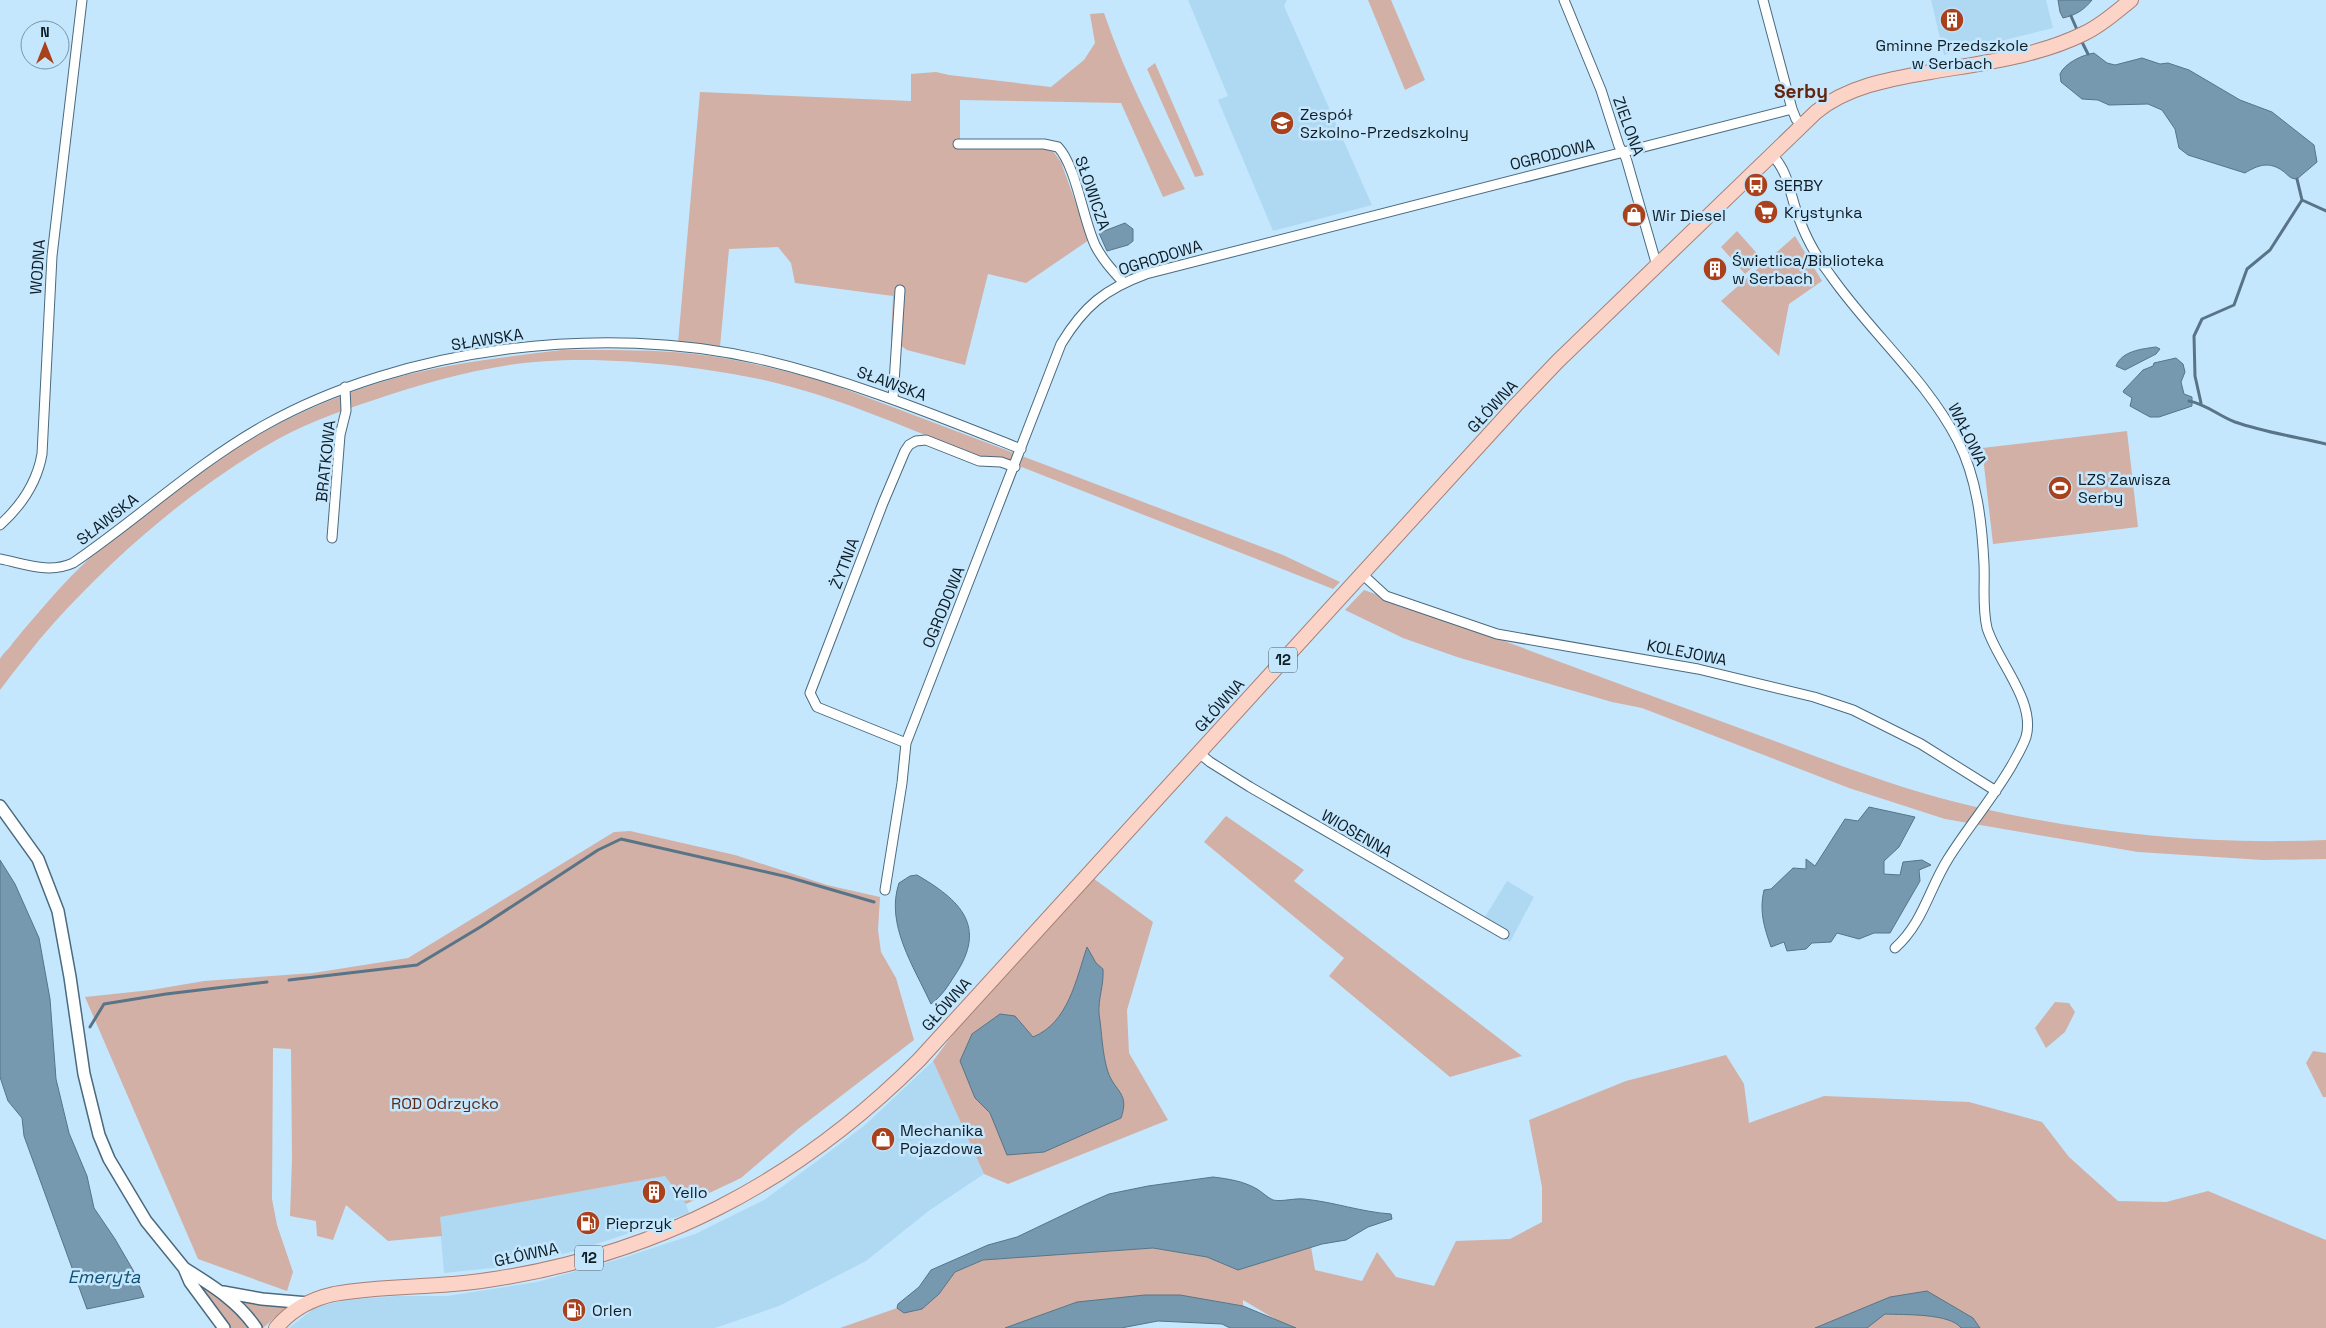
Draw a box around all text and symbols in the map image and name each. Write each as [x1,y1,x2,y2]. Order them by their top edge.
building icon: Gminne Przedszkole w Serbach [1939,7,1965,33]
north arrow [20,20,70,70]
text: N [40,23,50,41]
place label: Gminne Przedszkole w Serbach [1875,35,2029,74]
district label: Serby [1774,79,1828,104]
street label: ZIELONA [1608,93,1649,159]
place label: Zespół Szkolno-Przedszkolny [1300,104,1469,143]
school or university icon: Zespół Szkolno-Przedszkolny [1269,110,1295,136]
street label: OGRODOWA [1508,134,1597,175]
street label: SŁOWICZA [1070,153,1115,233]
bus stop icon: SERBY [1743,172,1769,198]
place label: SERBY [1774,175,1823,196]
supermarket icon: Krystynka [1753,199,1779,225]
shop icon: Wir Diesel [1621,202,1647,228]
place label: Krystynka [1784,202,1862,223]
place label: Wir Diesel [1652,205,1726,226]
street label: OGRODOWA [1116,235,1205,280]
street label: WODNA [25,239,50,295]
place label: Świetlica/Biblioteka w Serbach [1732,250,1884,289]
building icon: Świetlica/Biblioteka w Serbach [1702,256,1728,282]
street label: SŁAWSKA [450,323,525,356]
street label: SŁAWSKA [854,361,930,406]
street label: GŁÓWNA [1462,375,1522,437]
street label: WAŁOWA [1943,399,1992,469]
street label: BRATKOWA [311,419,340,503]
place label: LZS Zawisza Serby [2078,469,2171,508]
sports icon: LZS Zawisza Serby [2047,475,2073,501]
street label: SŁAWSKA [72,489,142,550]
street label: ŻYTNIA [825,535,864,592]
street label: OGRODOWA [918,563,969,651]
street label: KOLEJOWA [1645,634,1729,671]
road number: 12 [1269,648,1297,672]
street label: GŁÓWNA [1190,674,1249,737]
street label: WIOSENNA [1317,805,1396,862]
street label: GŁÓWNA [917,973,976,1036]
park label: ROD Odrzycko [391,1093,499,1114]
place label: Mechanika Pojazdowa [900,1120,983,1159]
shop icon: Mechanika Pojazdowa [870,1126,896,1152]
building icon: Yello [641,1179,667,1205]
place label: Yello [672,1182,708,1203]
fuel station icon: Pieprzyk [575,1210,601,1236]
place label: Pieprzyk [606,1213,672,1234]
street label: GŁÓWNA [492,1237,560,1272]
road number: 12 [575,1246,603,1270]
water label: Emeryta [68,1265,141,1288]
fuel station icon: Orlen [561,1297,587,1323]
place label: Orlen [592,1300,632,1321]

